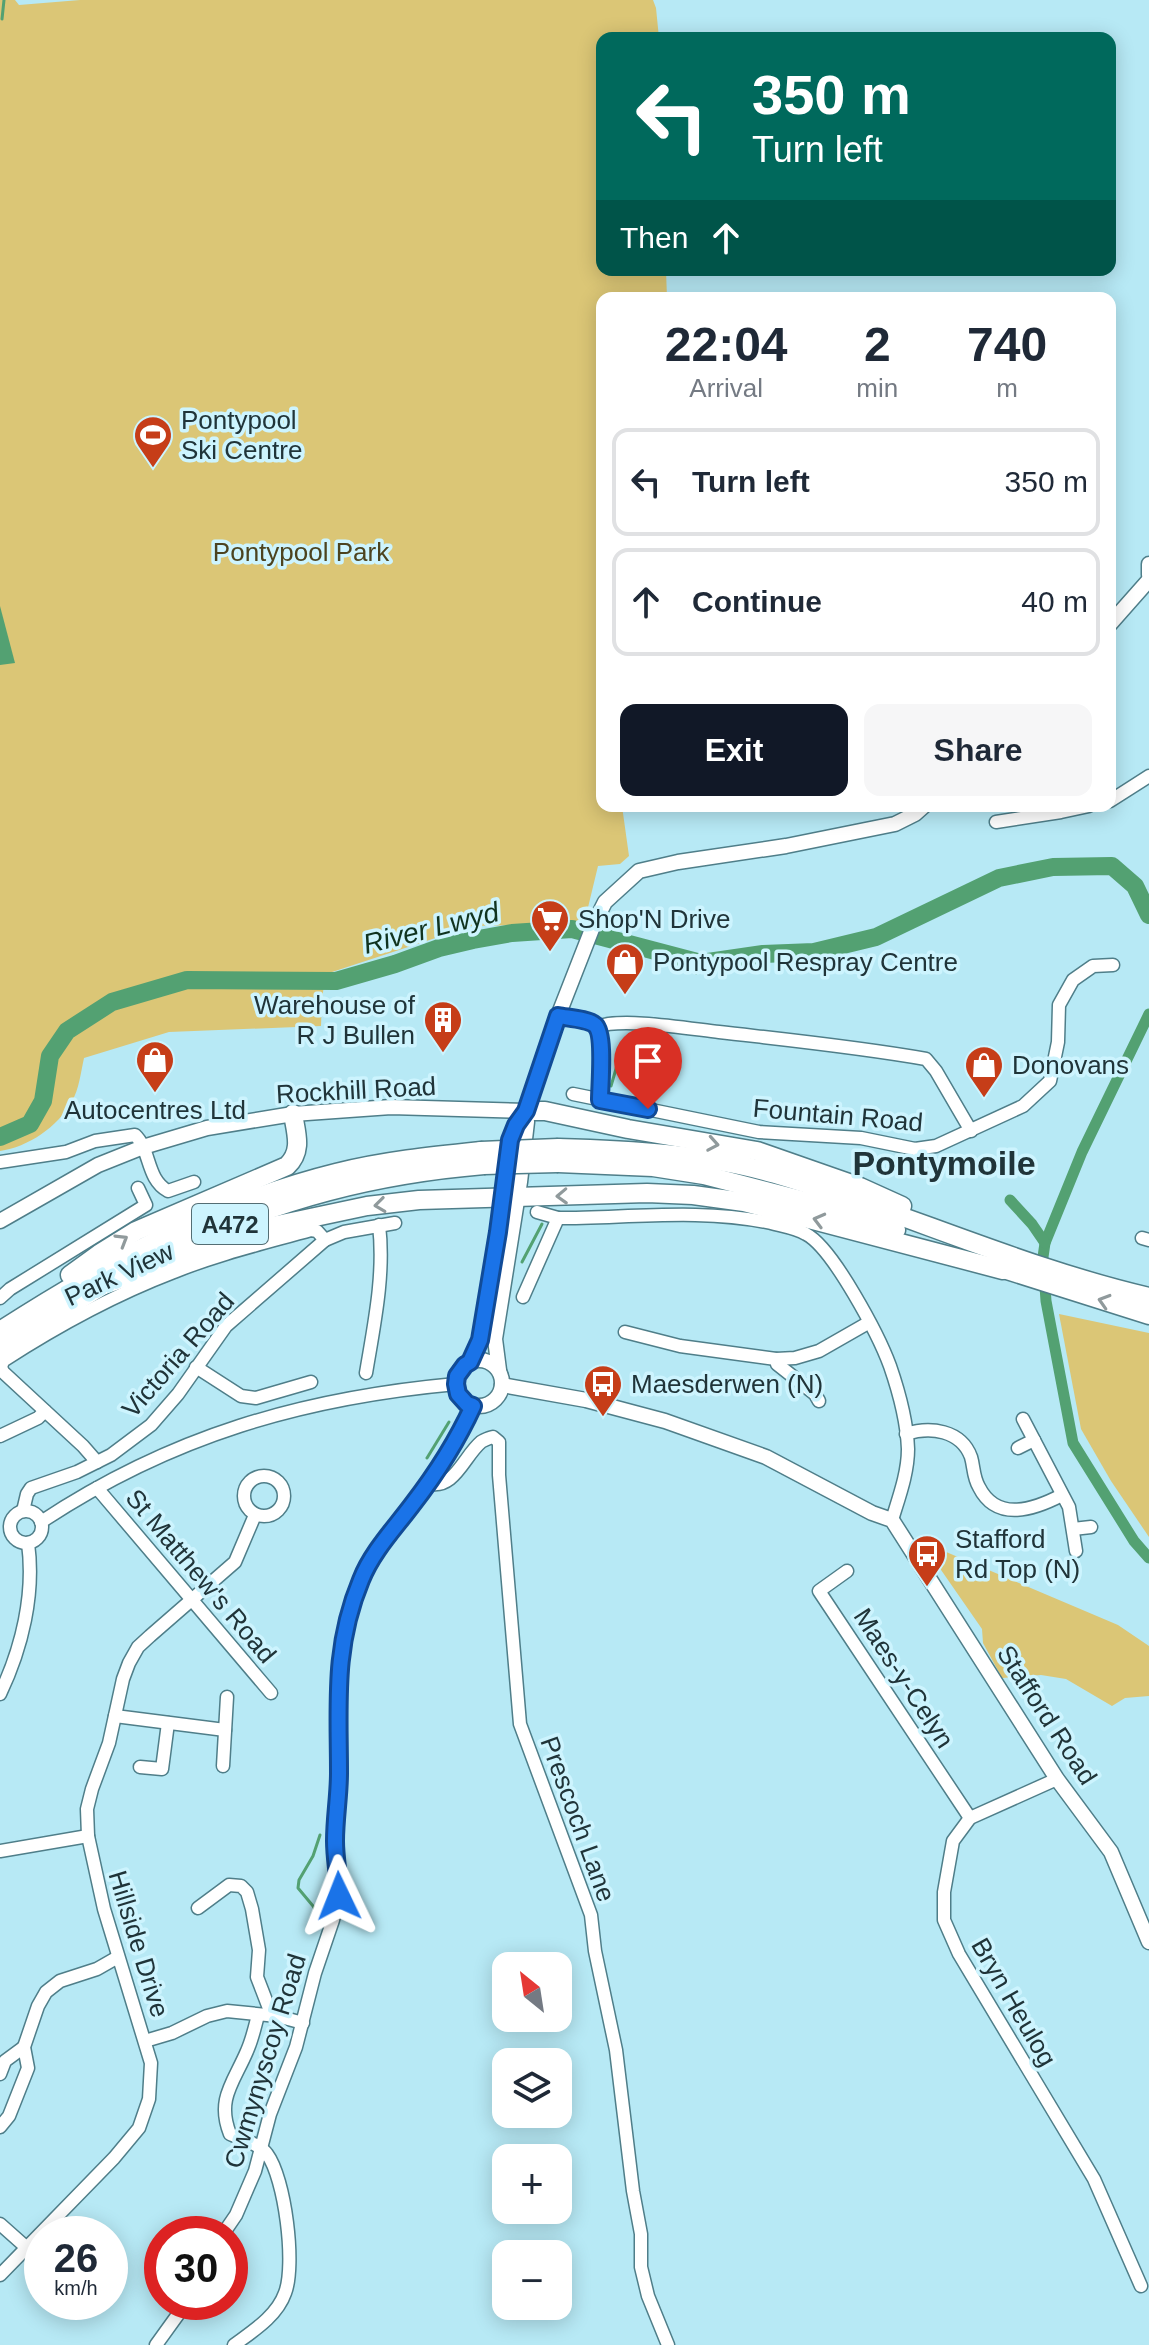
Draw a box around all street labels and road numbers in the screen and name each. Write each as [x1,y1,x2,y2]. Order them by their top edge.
street label: Rockhill Road [275,1071,437,1109]
street label: Fountain Road [752,1093,924,1137]
road number: A472 [192,1204,268,1244]
street label: Park View [60,1236,178,1312]
street label: Victoria Road [116,1286,240,1424]
street label: St Matthew's Road [120,1483,282,1669]
street label: Maes-y-Celyn [848,1603,960,1753]
street label: Stafford Road [991,1640,1103,1790]
street label: Prescoch Lane [534,1732,622,1906]
street label: Hillside Drive [102,1867,176,2021]
street label: Bryn Heulog [965,1933,1063,2071]
street label: Cwmynyscoy Road [218,1950,312,2172]

